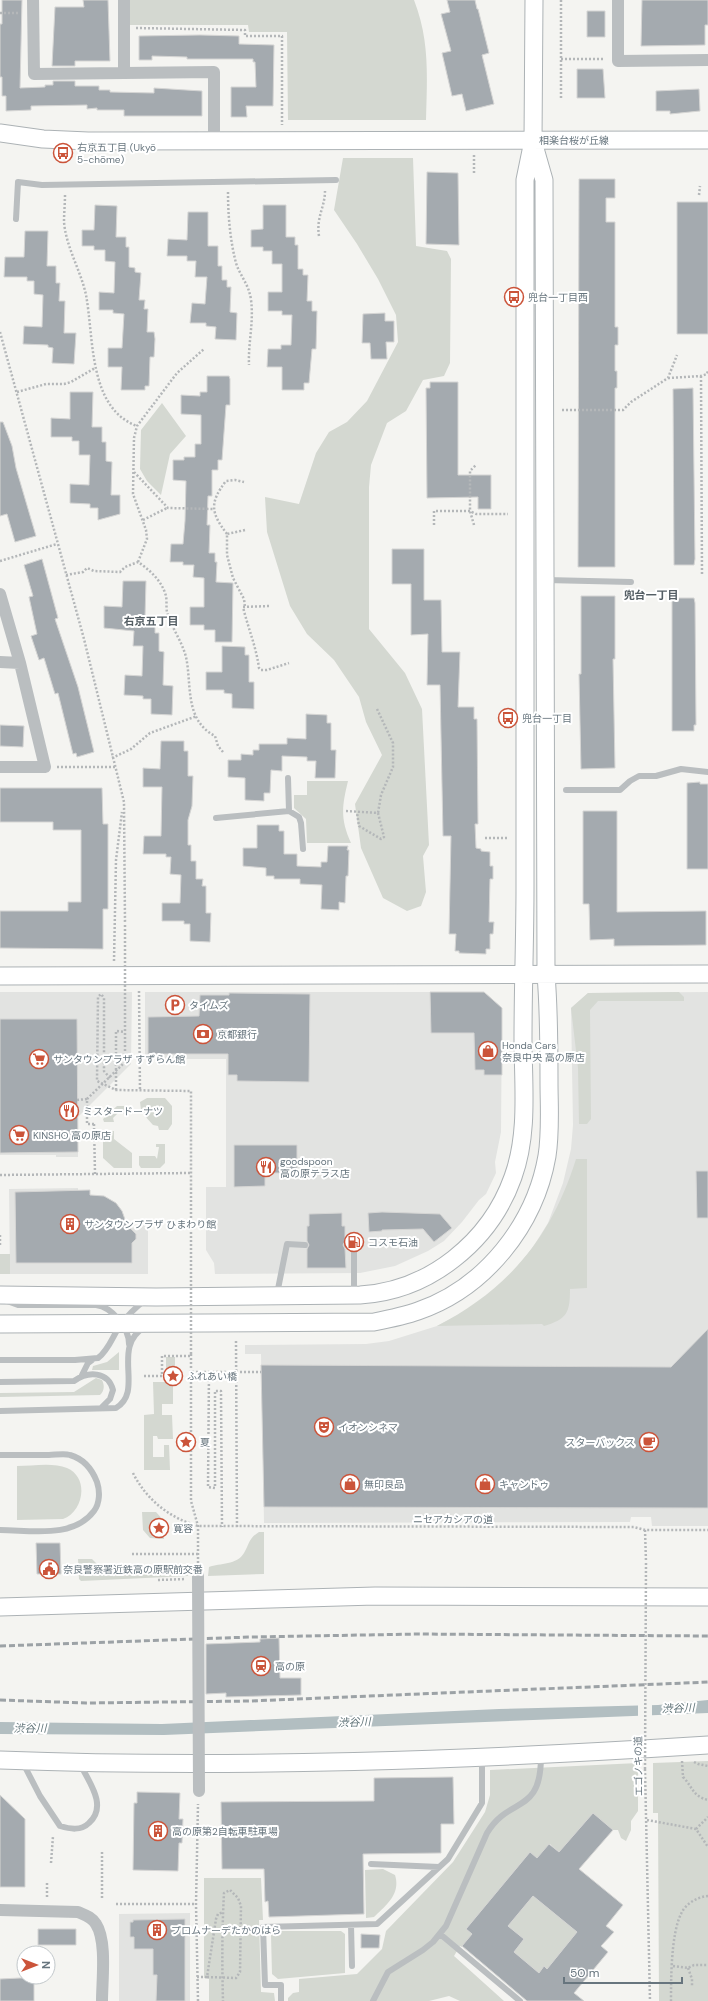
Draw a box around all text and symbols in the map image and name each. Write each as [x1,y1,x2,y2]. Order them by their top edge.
street label: 相楽台桜が丘線 [539,134,609,147]
place label: 右京五丁目 (Ukyō 5-chōme) [77,141,156,166]
bus stop icon: 右京五丁目 (Ukyō 5-chōme) [52,142,74,164]
bus stop icon: 兜台一丁目西 [503,286,525,308]
place label: 兜台一丁目西 [528,291,588,304]
district label: 兜台一丁目 [624,588,679,602]
district label: 右京五丁目 [124,614,179,628]
bus stop icon: 兜台一丁目 [497,707,519,729]
place label: 兜台一丁目 [522,712,572,725]
parking icon: タイムズ [164,994,186,1016]
place label: タイムズ [189,999,229,1012]
bank icon: 京都銀行 [192,1023,214,1045]
place label: 京都銀行 [217,1028,257,1041]
place label: Honda Cars 奈良中央 高の原店 [502,1039,585,1064]
shop icon: Honda Cars 奈良中央 高の原店 [477,1040,499,1062]
supermarket icon: サンタウンプラザ すずらん館 [28,1048,50,1070]
place label: サンタウンプラザ すずらん館 [53,1053,185,1066]
restaurant icon: ミスタードーナツ [58,1100,80,1122]
place label: ミスタードーナツ [83,1105,163,1118]
supermarket icon: KINSHO 高の原店 [8,1124,30,1146]
place label: KINSHO 高の原店 [33,1129,111,1142]
place label: goodspoon 高の原テラス店 [280,1155,350,1180]
restaurant icon: goodspoon 高の原テラス店 [255,1156,277,1178]
building icon: サンタウンプラザ ひまわり館 [59,1213,81,1235]
place label: サンタウンプラザ ひまわり館 [84,1218,216,1231]
fuel station icon: コスモ石油 [343,1231,365,1253]
place label: コスモ石油 [368,1236,418,1249]
place icon: ふれあい橋 [162,1365,184,1387]
place label: ふれあい橋 [187,1370,237,1383]
theatre icon: イオンシネマ [313,1416,335,1438]
place label: イオンシネマ [338,1421,398,1434]
place icon: 夏 [175,1431,197,1453]
cafe icon: スターバックス [638,1431,660,1453]
place label: 夏 [200,1436,210,1449]
place label: スターバックス [565,1436,635,1449]
shop icon: 無印良品 [339,1473,361,1495]
shop icon: キャンドゥ [474,1473,496,1495]
place label: 無印良品 [364,1478,404,1491]
place label: キャンドゥ [499,1478,549,1491]
street label: ニセアカシアの道 [413,1513,493,1526]
place icon: 寛容 [148,1517,170,1539]
place label: 寛容 [173,1522,193,1535]
public building icon: 奈良警察署近鉄高の原駅前交番 [38,1558,60,1580]
place label: 奈良警察署近鉄高の原駅前交番 [63,1563,203,1576]
station icon: 高の原 [250,1655,272,1677]
place label: 高の原 [275,1660,305,1673]
water label: 渋谷川 [661,1700,696,1716]
water label: 渋谷川 [337,1714,372,1730]
water label: 渋谷川 [14,1721,47,1735]
street label: エゴノキの道 [631,1736,646,1796]
building icon: 高の原第2自転車駐車場 [147,1820,169,1842]
place label: 高の原第2自転車駐車場 [172,1825,278,1838]
building icon: プロムナーデたかのはら [146,1919,168,1941]
place label: プロムナーデたかのはら [171,1924,281,1937]
north arrow [16,1945,56,1985]
scale bar [564,1959,682,1985]
text: N [39,1961,53,1969]
text: 50 m [570,1965,599,1981]

